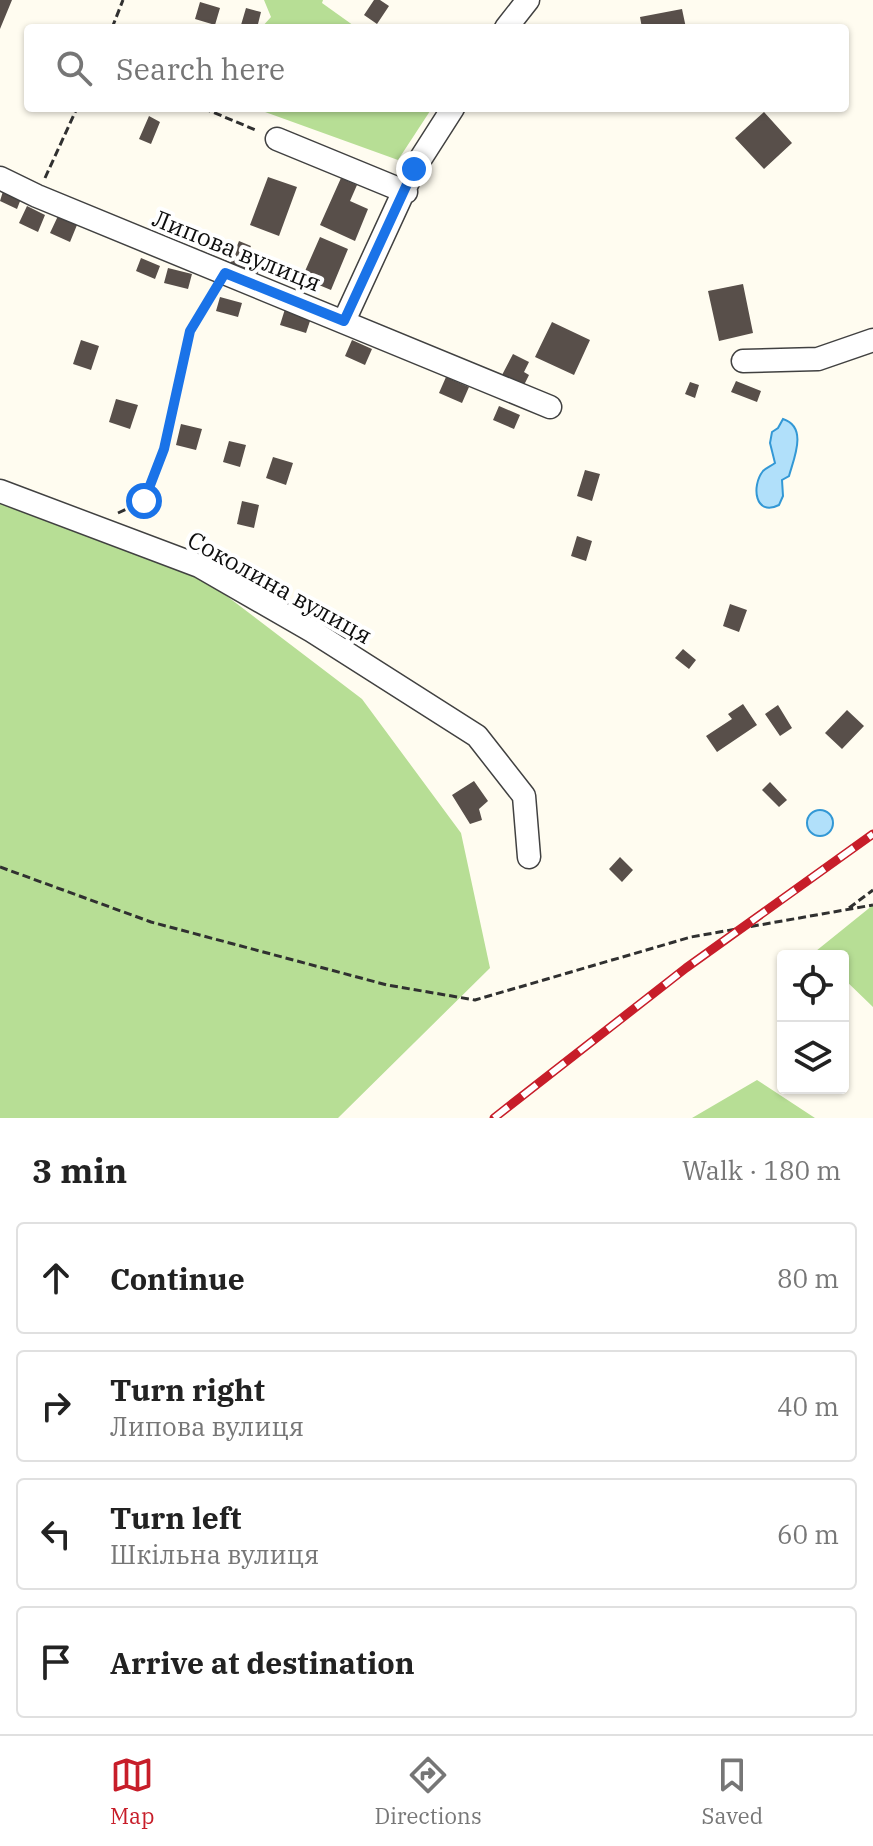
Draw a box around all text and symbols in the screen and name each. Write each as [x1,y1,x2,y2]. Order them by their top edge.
search box [24,24,849,112]
icon: search [52,46,96,90]
text: Search here [116,49,285,88]
route end [396,151,432,187]
street label: Липова вулиця [148,202,326,298]
route start [126,483,162,519]
street label: Соколина вулиця [182,523,378,651]
map controls [777,950,849,1094]
button: locate [777,950,849,1022]
button: layers [777,1022,849,1094]
text: 3 min [32,1148,127,1192]
text: Walk · 180 m [682,1153,841,1187]
icon: ahead [34,1256,78,1300]
text: Continue [110,1259,245,1298]
text: 80 m [777,1261,839,1295]
text: Turn right [110,1370,265,1409]
icon: right [34,1384,78,1428]
text: 40 m [777,1389,839,1423]
text: Липова вулиця [110,1409,304,1443]
text: Turn left [110,1498,242,1537]
icon: left [34,1512,78,1556]
text: 60 m [777,1517,839,1551]
text: Шкільна вулиця [110,1537,319,1571]
icon: arrive [34,1640,78,1684]
text: Arrive at destination [110,1643,415,1682]
tab: Map [110,1753,155,1830]
tab: Directions [374,1753,482,1830]
tab: Saved [701,1753,763,1830]

